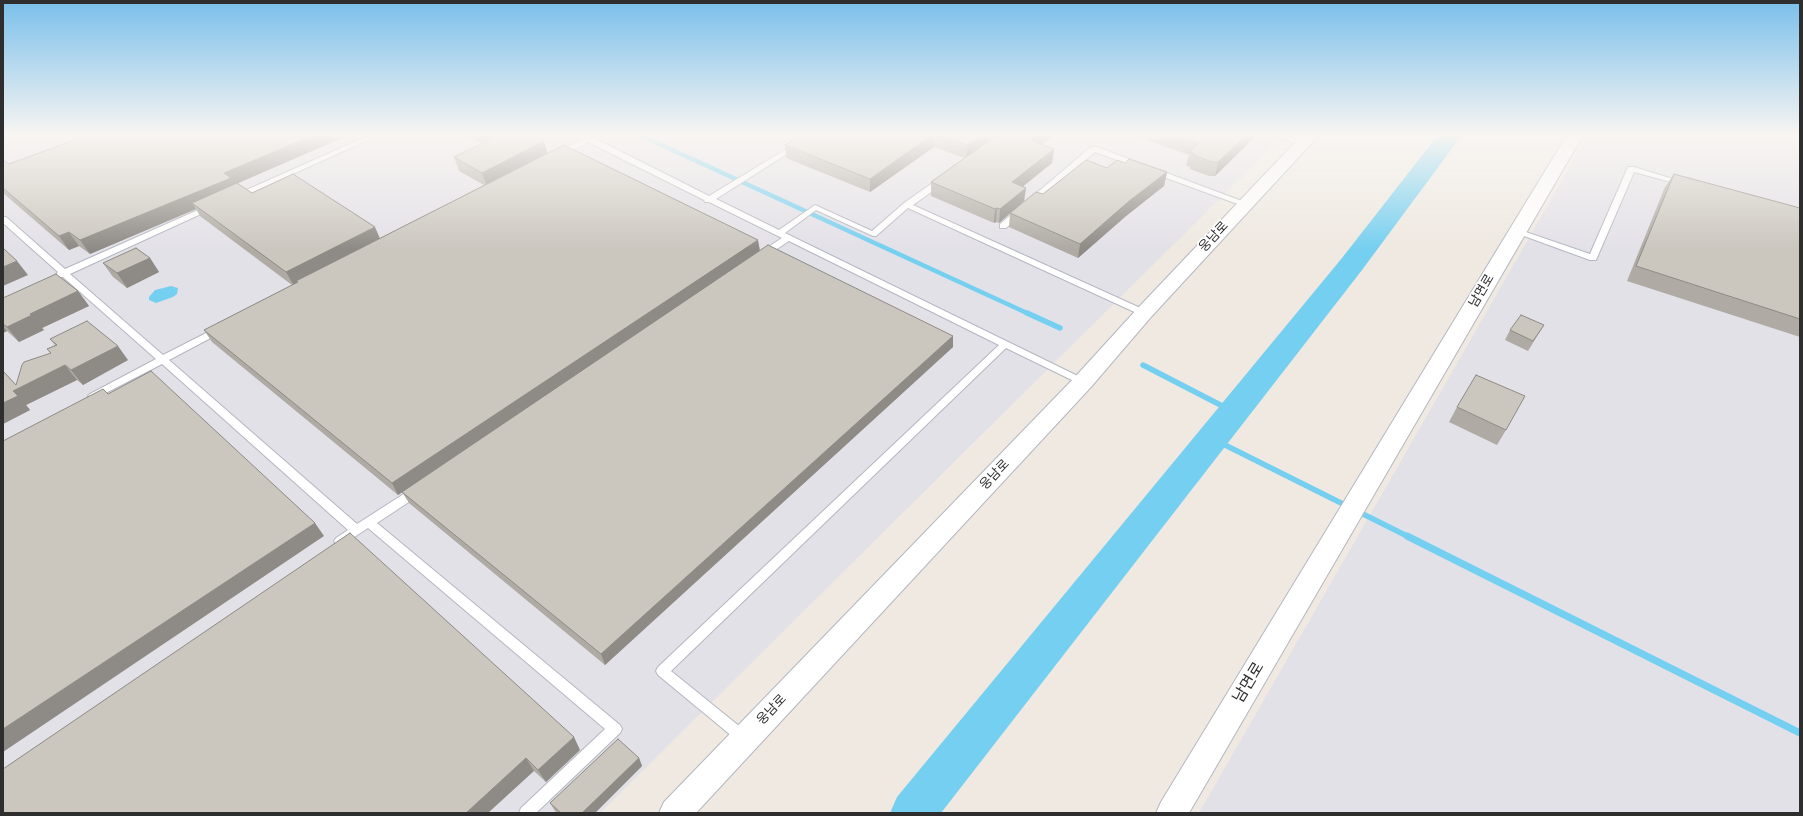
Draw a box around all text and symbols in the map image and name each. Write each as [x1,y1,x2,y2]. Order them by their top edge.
street label: 웅남로 [1196,219,1232,255]
street label: 남면로 [1466,272,1498,310]
street label: 웅남로 [977,457,1013,493]
street label: 남면로 [1229,659,1269,707]
street label: 웅남로 [754,692,790,728]

